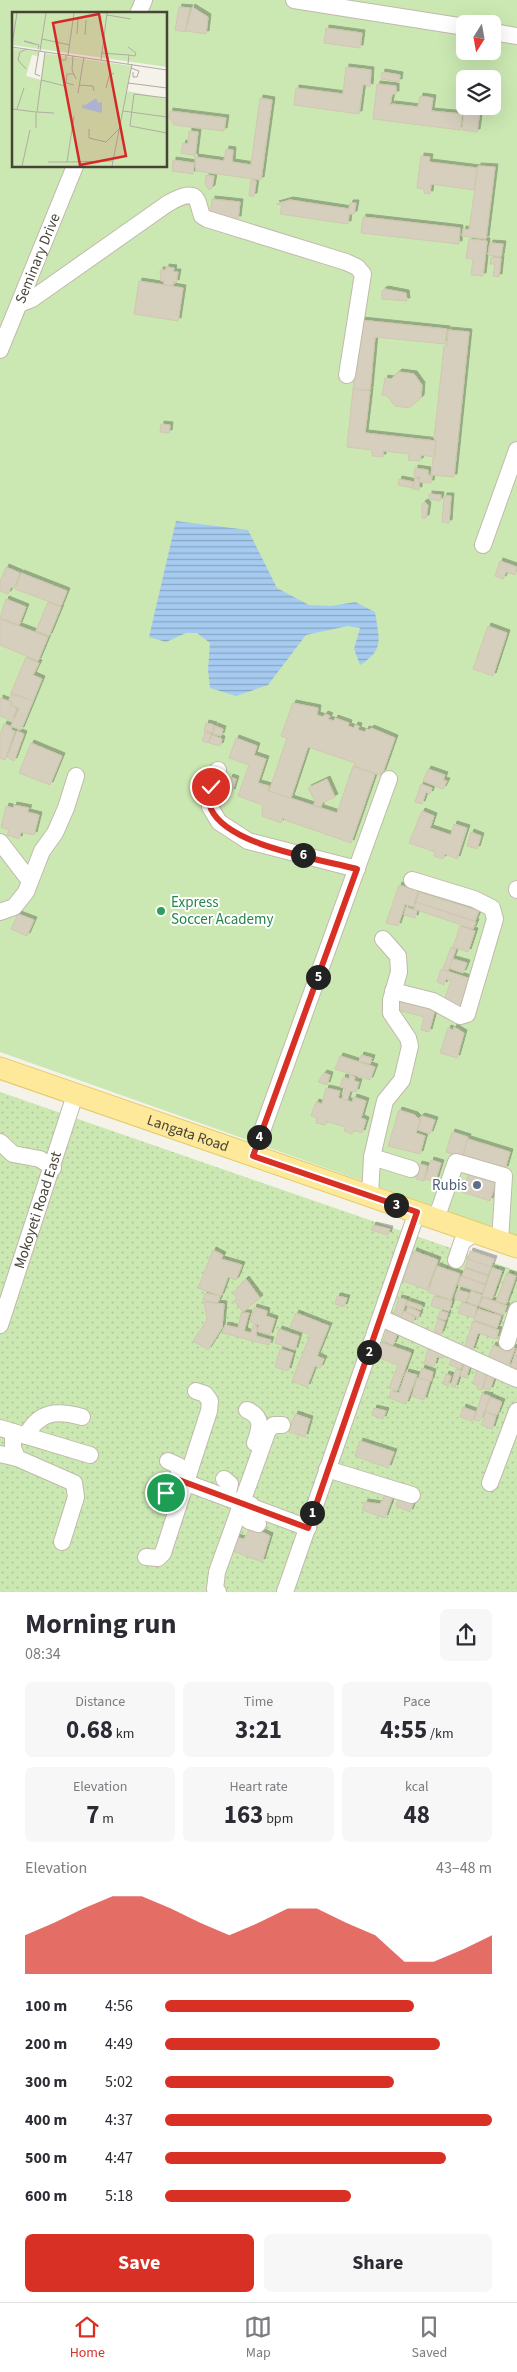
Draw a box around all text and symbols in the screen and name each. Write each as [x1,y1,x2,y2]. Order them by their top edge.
inset map [12,12,168,168]
north arrow [456,15,501,60]
map controls [456,15,501,115]
button: layers [456,70,501,115]
street label: Seminary Drive [10,210,66,307]
pin [190,766,232,808]
icon: check [197,773,225,801]
pin: 6 [290,842,316,868]
text: 6 [300,845,307,865]
place label: Express Soccer Academy [171,892,273,930]
marker: Express Soccer Academy [155,905,167,917]
pin: 5 [306,964,330,990]
text: 5 [315,967,322,987]
street label: Langata Road [144,1110,232,1157]
pin: 4 [246,1124,272,1150]
text: 4 [256,1127,263,1147]
street label: Mokoyeti Road East [9,1149,67,1271]
place label: Rubis [432,1175,467,1196]
marker: Rubis [471,1179,483,1191]
pin: 3 [384,1192,408,1218]
text: 3 [393,1195,400,1215]
pin: 2 [356,1340,382,1364]
text: 2 [366,1342,373,1362]
pin [145,1472,187,1514]
icon: arrive [152,1479,180,1507]
pin: 1 [300,1500,324,1526]
text: 1 [309,1503,316,1523]
text: Morning run [25,1604,176,1644]
button: share [440,1609,492,1661]
text: 08:34 [25,1643,61,1665]
text: Distance [75,1692,125,1712]
text: Time [244,1692,273,1712]
text: Pace [403,1692,431,1712]
text: 0.68 [66,1712,113,1748]
text: 3:21 [235,1712,282,1748]
text: 4:55 [380,1712,427,1748]
text: km [113,1724,134,1744]
text: /km [427,1724,454,1744]
text: Elevation [73,1777,127,1797]
text: Heart rate [229,1777,288,1797]
text: kcal [405,1777,429,1797]
text: 7 [86,1797,100,1833]
text: 163 [224,1797,263,1833]
text: 48 [404,1797,430,1833]
text: m [100,1809,114,1829]
text: bpm [263,1809,293,1829]
text: Elevation [25,1857,87,1879]
text: 43–48 m [436,1857,492,1879]
text: 100 m [25,1995,67,2017]
text: 4:56 [105,1995,133,2017]
text: 200 m [25,2033,67,2055]
text: 4:49 [105,2033,133,2055]
text: 300 m [25,2071,67,2093]
text: 5:02 [105,2071,133,2093]
text: 400 m [25,2109,67,2131]
text: 4:37 [105,2109,133,2131]
text: 500 m [25,2147,67,2169]
text: 4:47 [105,2147,133,2169]
text: 600 m [25,2185,67,2207]
text: 5:18 [105,2185,133,2207]
button: Save [25,2234,254,2292]
button: Share [264,2234,492,2292]
tab: Home [70,2313,105,2363]
tab: Map [244,2313,272,2363]
tab: Saved [412,2313,447,2363]

